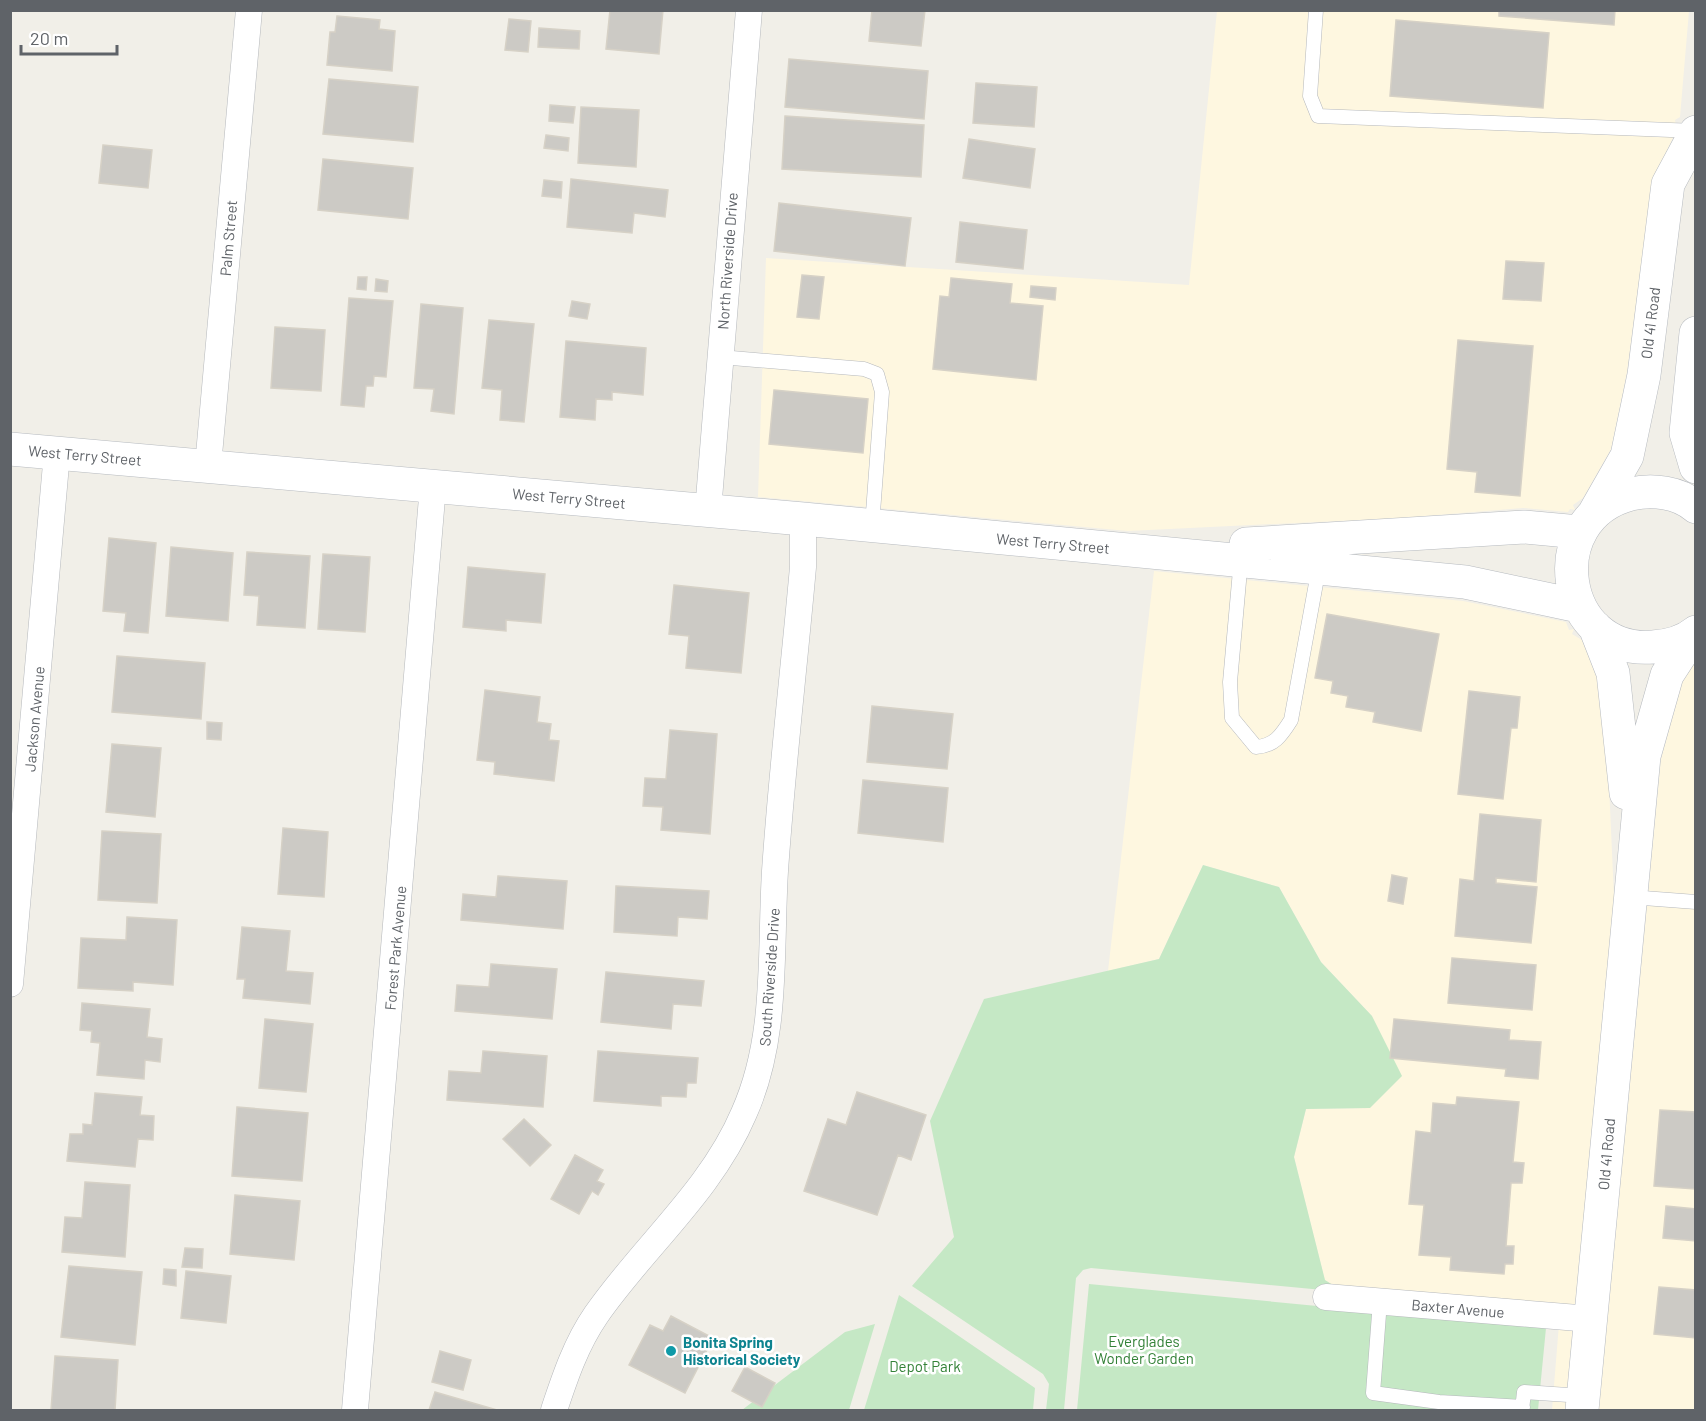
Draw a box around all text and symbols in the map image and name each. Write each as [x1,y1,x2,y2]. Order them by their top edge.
scale bar [21,18,117,56]
text: 20 m [30,27,68,49]
street label: North Riverside Drive [713,192,741,330]
street label: Palm Street [216,199,240,277]
street label: Old 41 Road [1637,286,1663,360]
street label: West Terry Street [28,441,142,469]
street label: West Terry Street [512,484,626,512]
street label: West Terry Street [996,529,1110,557]
street label: Jackson Avenue [20,666,48,772]
street label: Forest Park Avenue [381,885,409,1011]
street label: South Riverside Drive [755,907,783,1047]
street label: Old 41 Road [1594,1117,1618,1191]
street label: Baxter Avenue [1411,1295,1505,1321]
park label: Everglades Wonder Garden [1094,1332,1194,1367]
place label: Bonita Spring Historical Society [683,1333,801,1368]
marker: Bonita Spring Historical Society [664,1344,678,1358]
park label: Depot Park [889,1357,961,1375]

